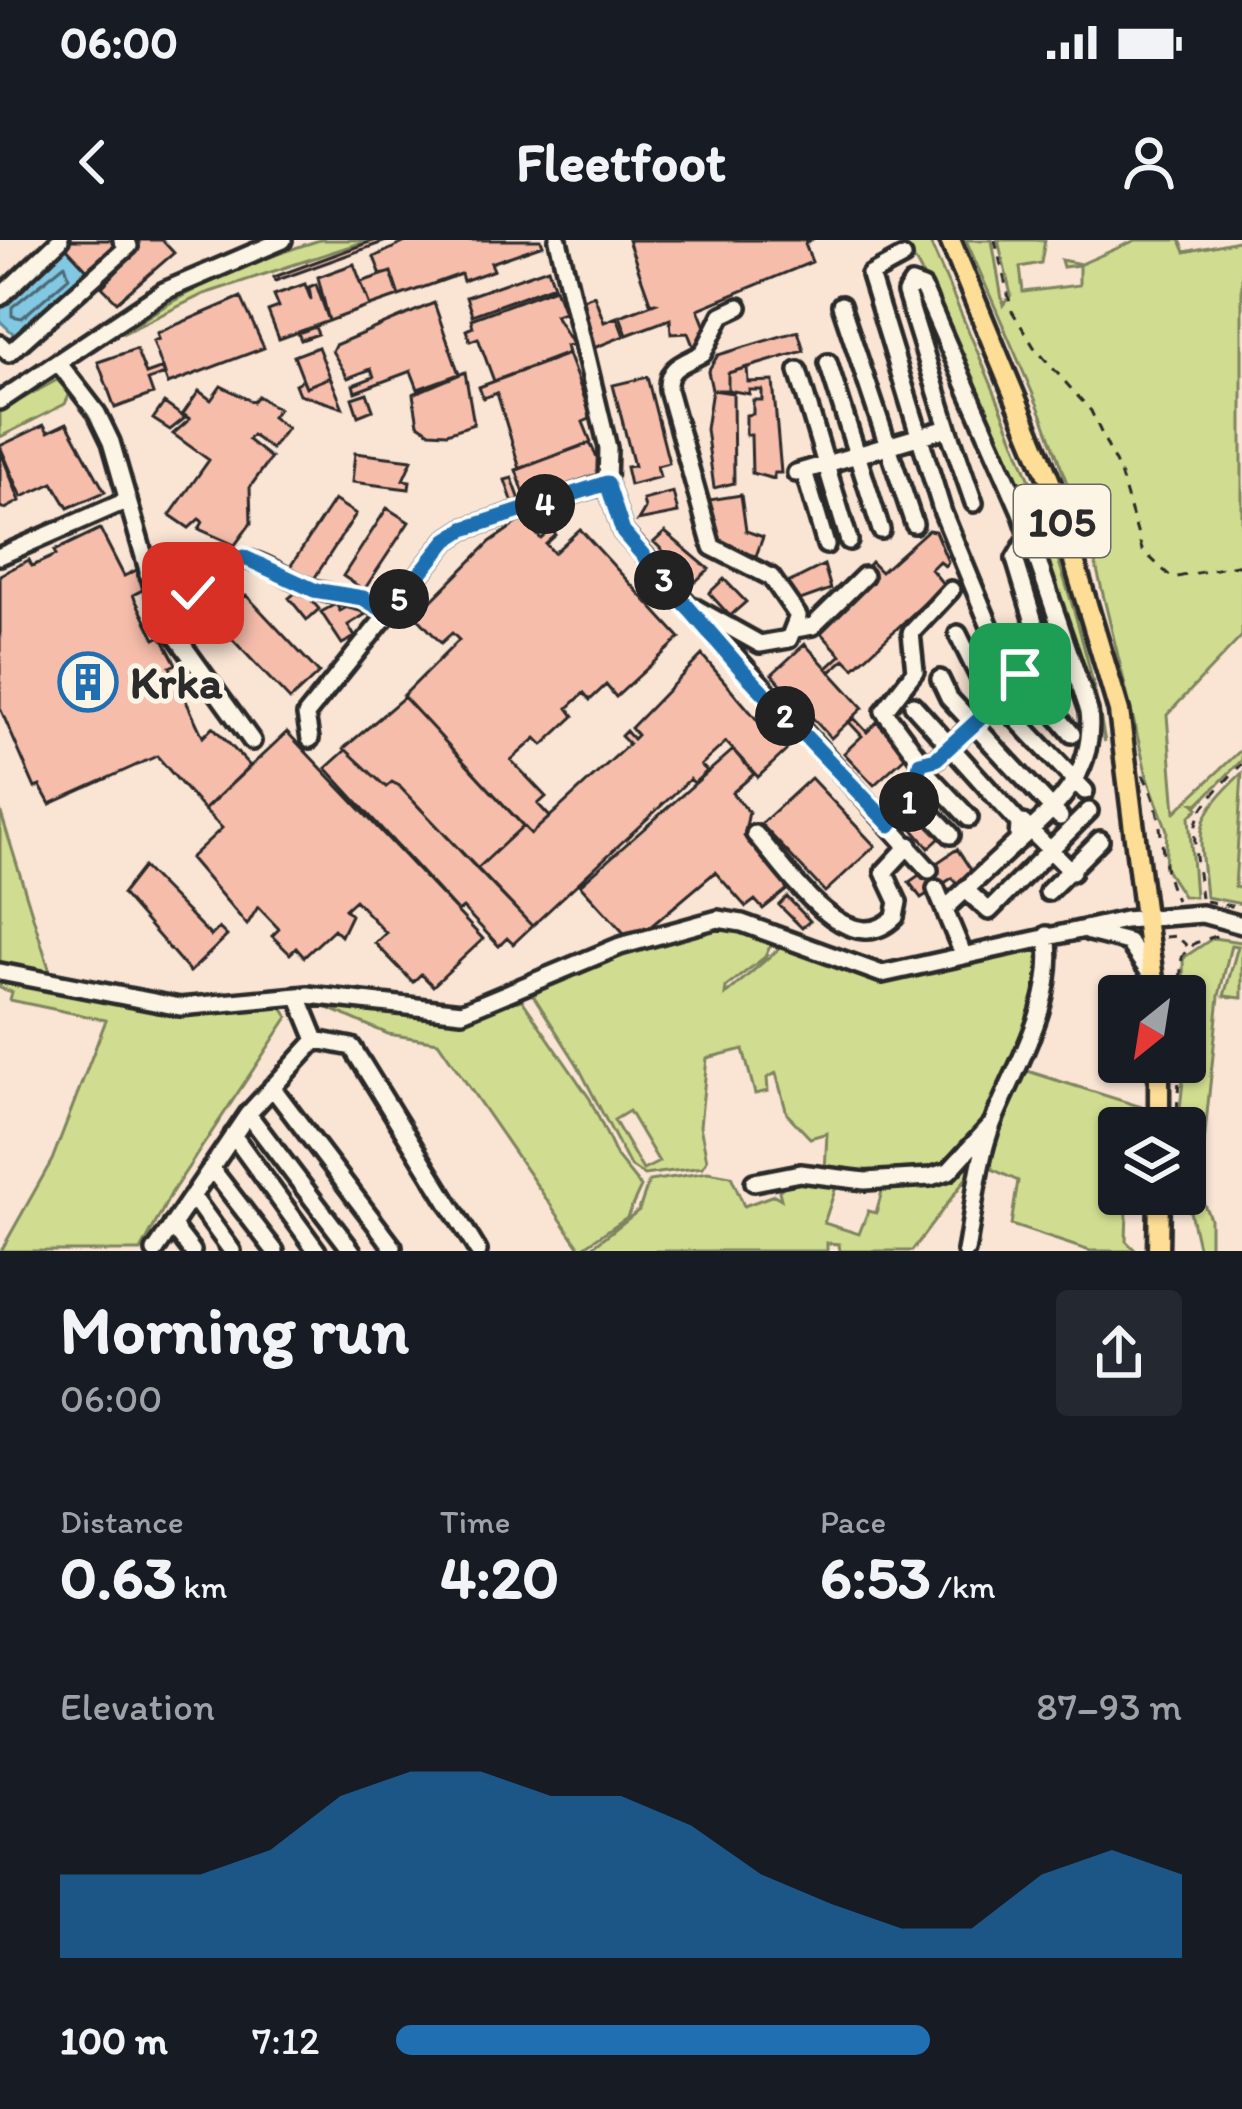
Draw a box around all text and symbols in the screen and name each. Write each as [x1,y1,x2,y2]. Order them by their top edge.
text: 06:00 [60,15,178,69]
icon: back [60,129,126,195]
icon: person [1116,129,1182,195]
text: Fleetfoot [516,130,726,195]
pin: 4 [515,474,575,534]
text: 4 [535,484,555,523]
road number: 105 [1014,485,1110,557]
pin [142,542,244,644]
pin: 3 [634,550,694,610]
icon: check [160,560,226,626]
text: 3 [655,560,673,599]
pin: 5 [369,569,429,629]
text: 5 [390,579,408,618]
pin [969,623,1071,725]
icon: arrive [987,641,1053,707]
building icon: Krka [57,651,119,713]
place label: Krka [130,655,223,709]
pin: 2 [755,686,815,746]
text: 2 [776,696,794,735]
pin: 1 [879,772,939,832]
text: 1 [901,782,917,821]
north arrow [1098,975,1206,1083]
map controls [1098,975,1206,1215]
button: layers [1098,1107,1206,1215]
text: Morning run [60,1290,409,1370]
button: share [1056,1290,1182,1416]
text: 06:00 [60,1375,162,1422]
text: Distance [60,1502,184,1541]
text: Time [440,1502,510,1541]
text: Pace [820,1502,886,1541]
text: 0.63 [60,1541,176,1613]
text: 4:20 [440,1541,559,1613]
text: 6:53 [820,1541,931,1613]
text: km [176,1567,227,1606]
text: /km [931,1567,996,1606]
text: Elevation [60,1683,215,1730]
text: 87–93 m [1036,1683,1182,1730]
text: 100 m [60,2017,168,2064]
text: 7:12 [252,2017,320,2064]

